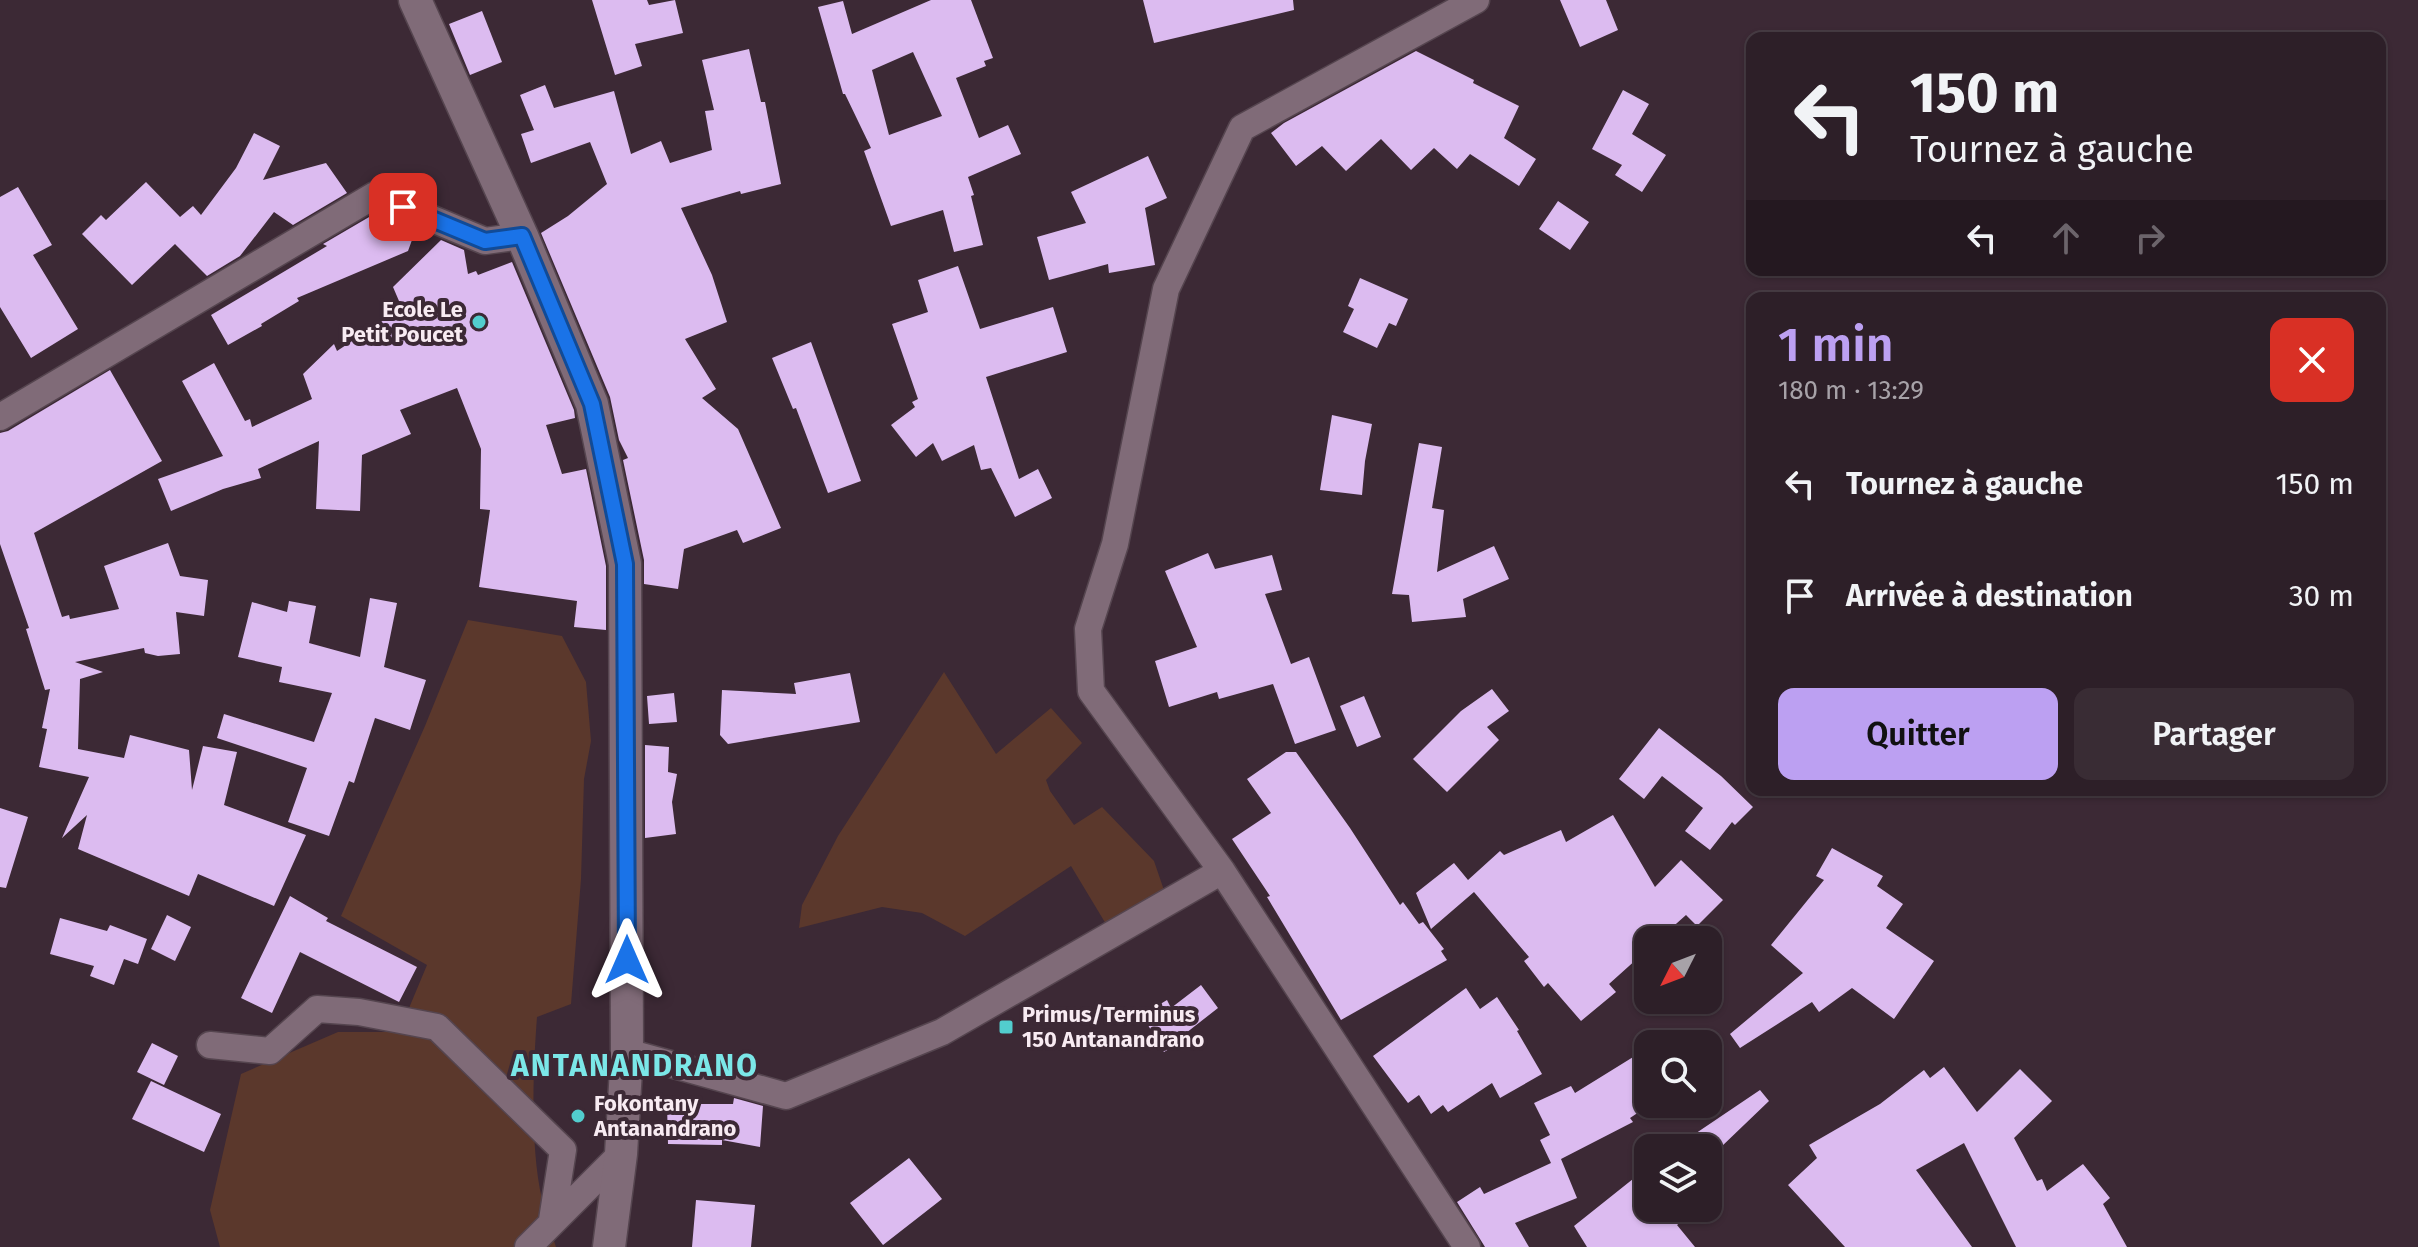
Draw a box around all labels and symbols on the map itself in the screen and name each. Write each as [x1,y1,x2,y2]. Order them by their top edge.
pin [369,173,437,241]
place label: Ecole Le Petit Poucet [341,296,464,348]
marker: Ecole Le Petit Poucet [470,313,488,331]
position arrow [585,918,669,1002]
north arrow [1634,926,1722,1014]
place label: Primus/Terminus 150 Antanandrano [1022,1001,1204,1053]
marker: Primus/Terminus 150 Antanandrano [997,1018,1015,1036]
district label: ANTANANDRANO [510,1048,759,1084]
place label: Fokontany Antanandrano [593,1090,736,1142]
marker: Fokontany Antanandrano [569,1107,587,1125]

